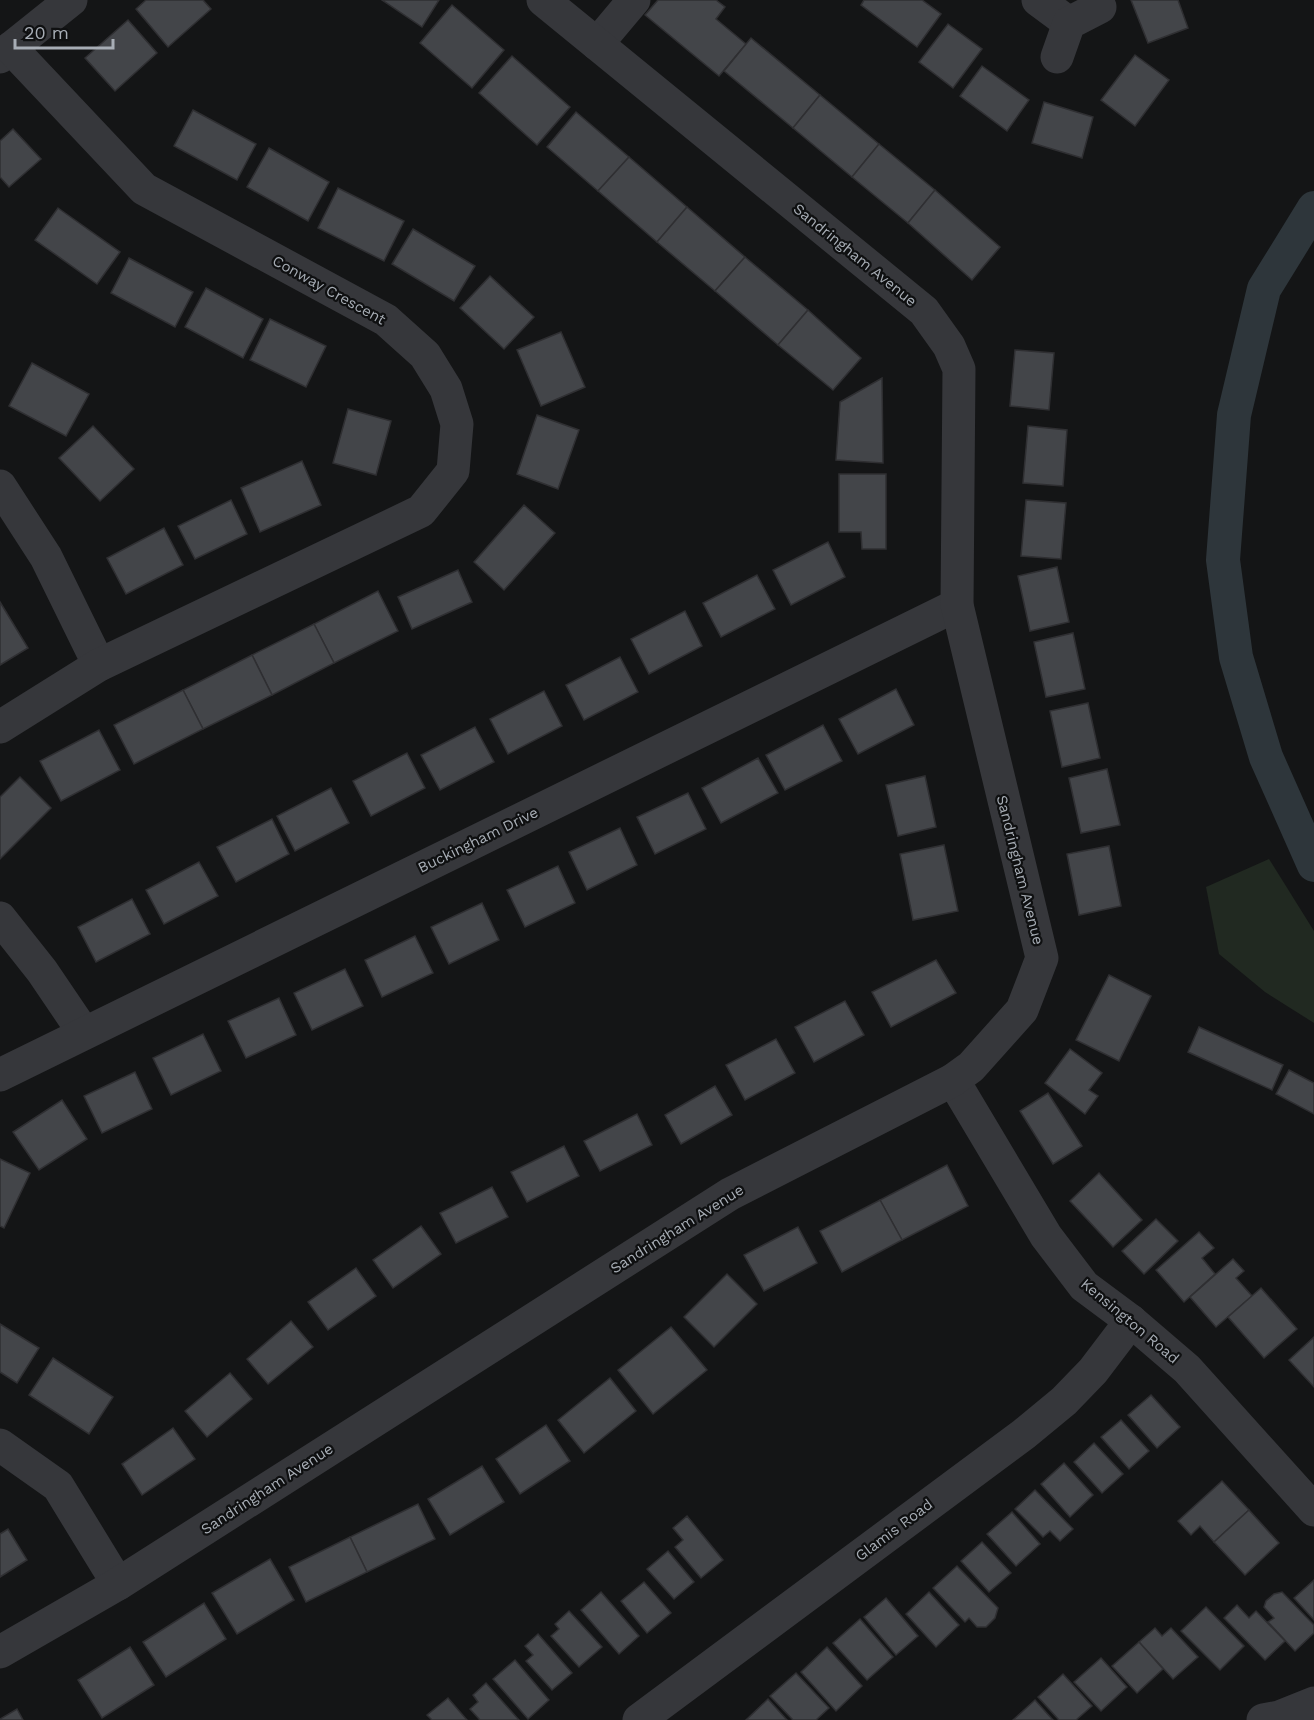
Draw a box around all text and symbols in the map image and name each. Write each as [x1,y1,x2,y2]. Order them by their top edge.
scale bar [15,12,112,50]
text: 20 m [24,22,69,43]
street label: Sandringham Avenue [790,200,920,310]
street label: Conway Crescent [269,251,389,329]
street label: Sandringham Avenue [993,793,1047,947]
street label: Buckingham Drive [415,803,541,877]
street label: Sandringham Avenue [607,1181,747,1277]
street label: Kensington Road [1077,1275,1183,1367]
street label: Sandringham Avenue [198,1440,336,1538]
street label: Glamis Road [852,1495,936,1565]

